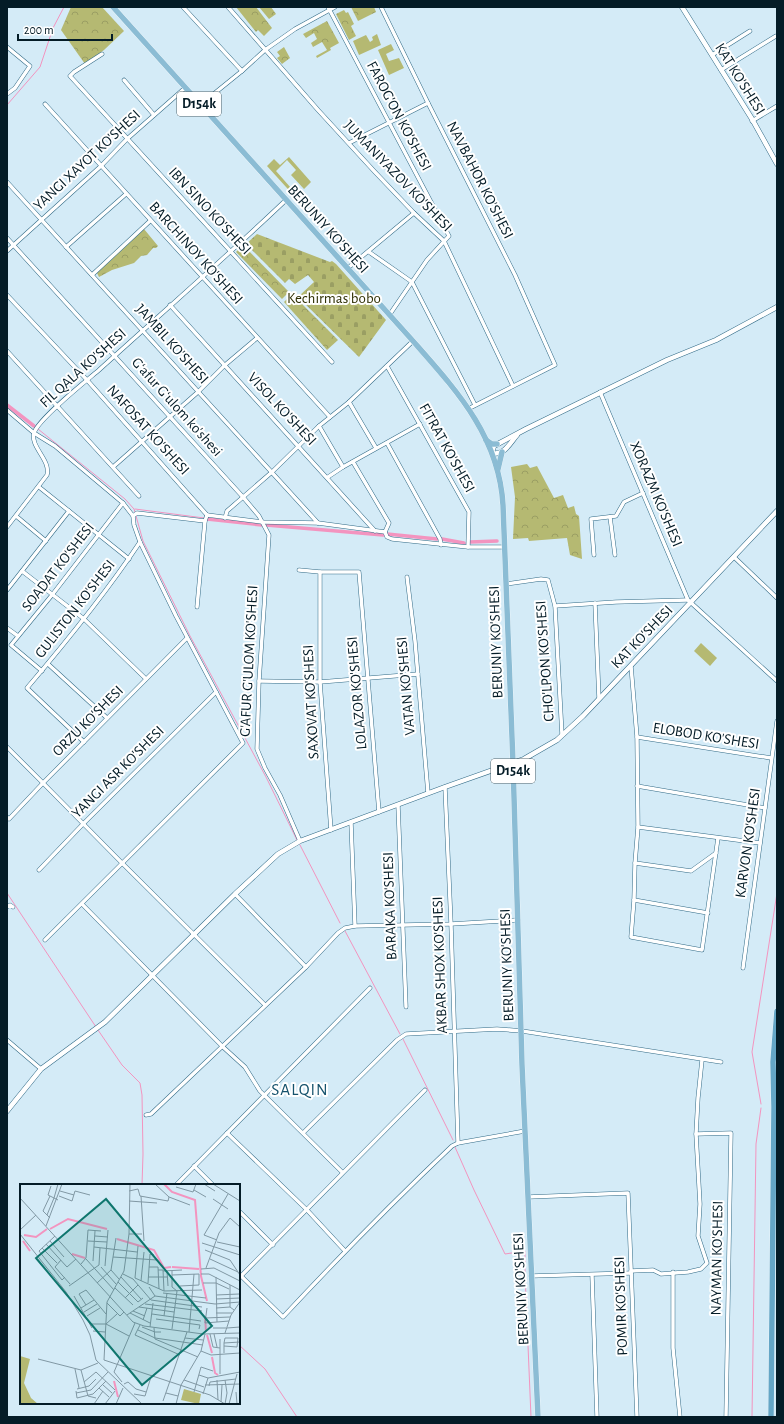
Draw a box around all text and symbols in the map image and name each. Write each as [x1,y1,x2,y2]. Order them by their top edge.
scale bar [18,16,112,42]
text: 200 m [24,24,54,36]
street label: KAT KO'SHESI [712,41,768,117]
street label: FAROG'ON KO'SHESI [364,59,434,173]
road number: D154k [177,92,221,116]
street label: YANGI XAYOT KO'SHESI [31,107,143,213]
street label: JUMANIYAZOV KO'SHESI [341,117,455,235]
street label: NAVBAHOR KO'SHESI [444,119,516,241]
street label: IBN SINO KO'SHESI [166,164,254,258]
street label: BERUNIY KO'SHESI [285,182,371,276]
street label: BARCHINOY KO'SHESI [146,199,246,307]
park label: Kechirmas bobo [287,291,381,306]
street label: JAMBIL KO'SHESI [133,301,211,387]
street label: FIL QALA KO'SHESI [37,326,129,410]
street label: Gʻafur Gʻulom ko'shesi [129,355,225,459]
street label: VISOL KO'SHESI [245,370,319,448]
street label: NAFOSAT KO'SHESI [104,382,192,478]
street label: FITRAT KO'SHESI [416,401,478,495]
street label: XORAZM KO'SHESI [627,439,685,549]
street label: SOADAT KO'SHESI [19,520,97,614]
street label: GULISTON KO'SHESI [32,557,118,661]
street label: G'AFUR G'ULOM KO'SHESI [238,585,260,737]
street label: BERUNIY KO'SHESI [487,585,505,699]
street label: CHO'LPON KO'SHESI [533,600,557,722]
street label: KAT KO'SHESI [608,603,676,671]
street label: LOLAZOR KO'SHESI [345,636,369,750]
street label: VATAN KO'SHESI [394,636,418,736]
street label: SAXOVAT KO'SHESI [301,644,321,760]
street label: ORZU KO'SHESI [50,683,126,759]
street label: ELOBOD KO'SHESI [652,720,760,752]
street label: YANGI ASR KO'SHESI [69,723,167,821]
road number: D154k [491,759,535,783]
street label: KARVON KO'SHESI [733,787,763,899]
street label: BARAKA KO'SHESI [381,852,399,960]
street label: AKBAR SHOX KO'SHESI [430,896,450,1034]
street label: BERUNIY KO'SHESI [498,908,516,1022]
district label: SALQIN [271,1081,329,1099]
inset map [20,1184,240,1404]
street label: NAYMAN KO'SHESI [709,1201,725,1315]
street label: BERUNIY KO'SHESI [511,1232,531,1346]
street label: POMIR KO'SHESI [612,1256,630,1356]

